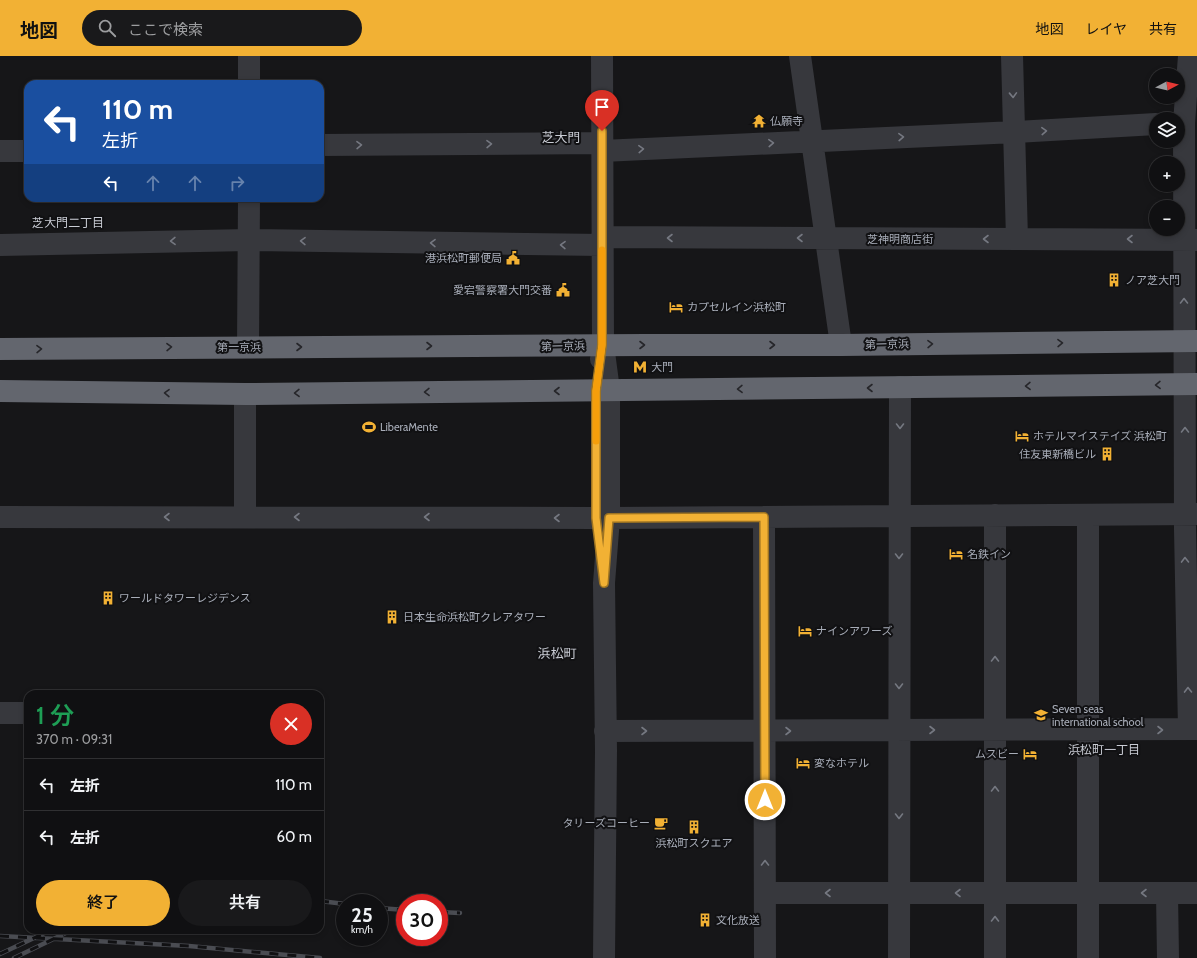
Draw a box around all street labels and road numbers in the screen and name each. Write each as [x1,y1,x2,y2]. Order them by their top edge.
street label: 芝神明商店街 [867,232,933,246]
street label: 第一京浜 [865,337,909,351]
street label: 第一京浜 [541,339,585,353]
street label: 第一京浜 [217,340,261,354]

